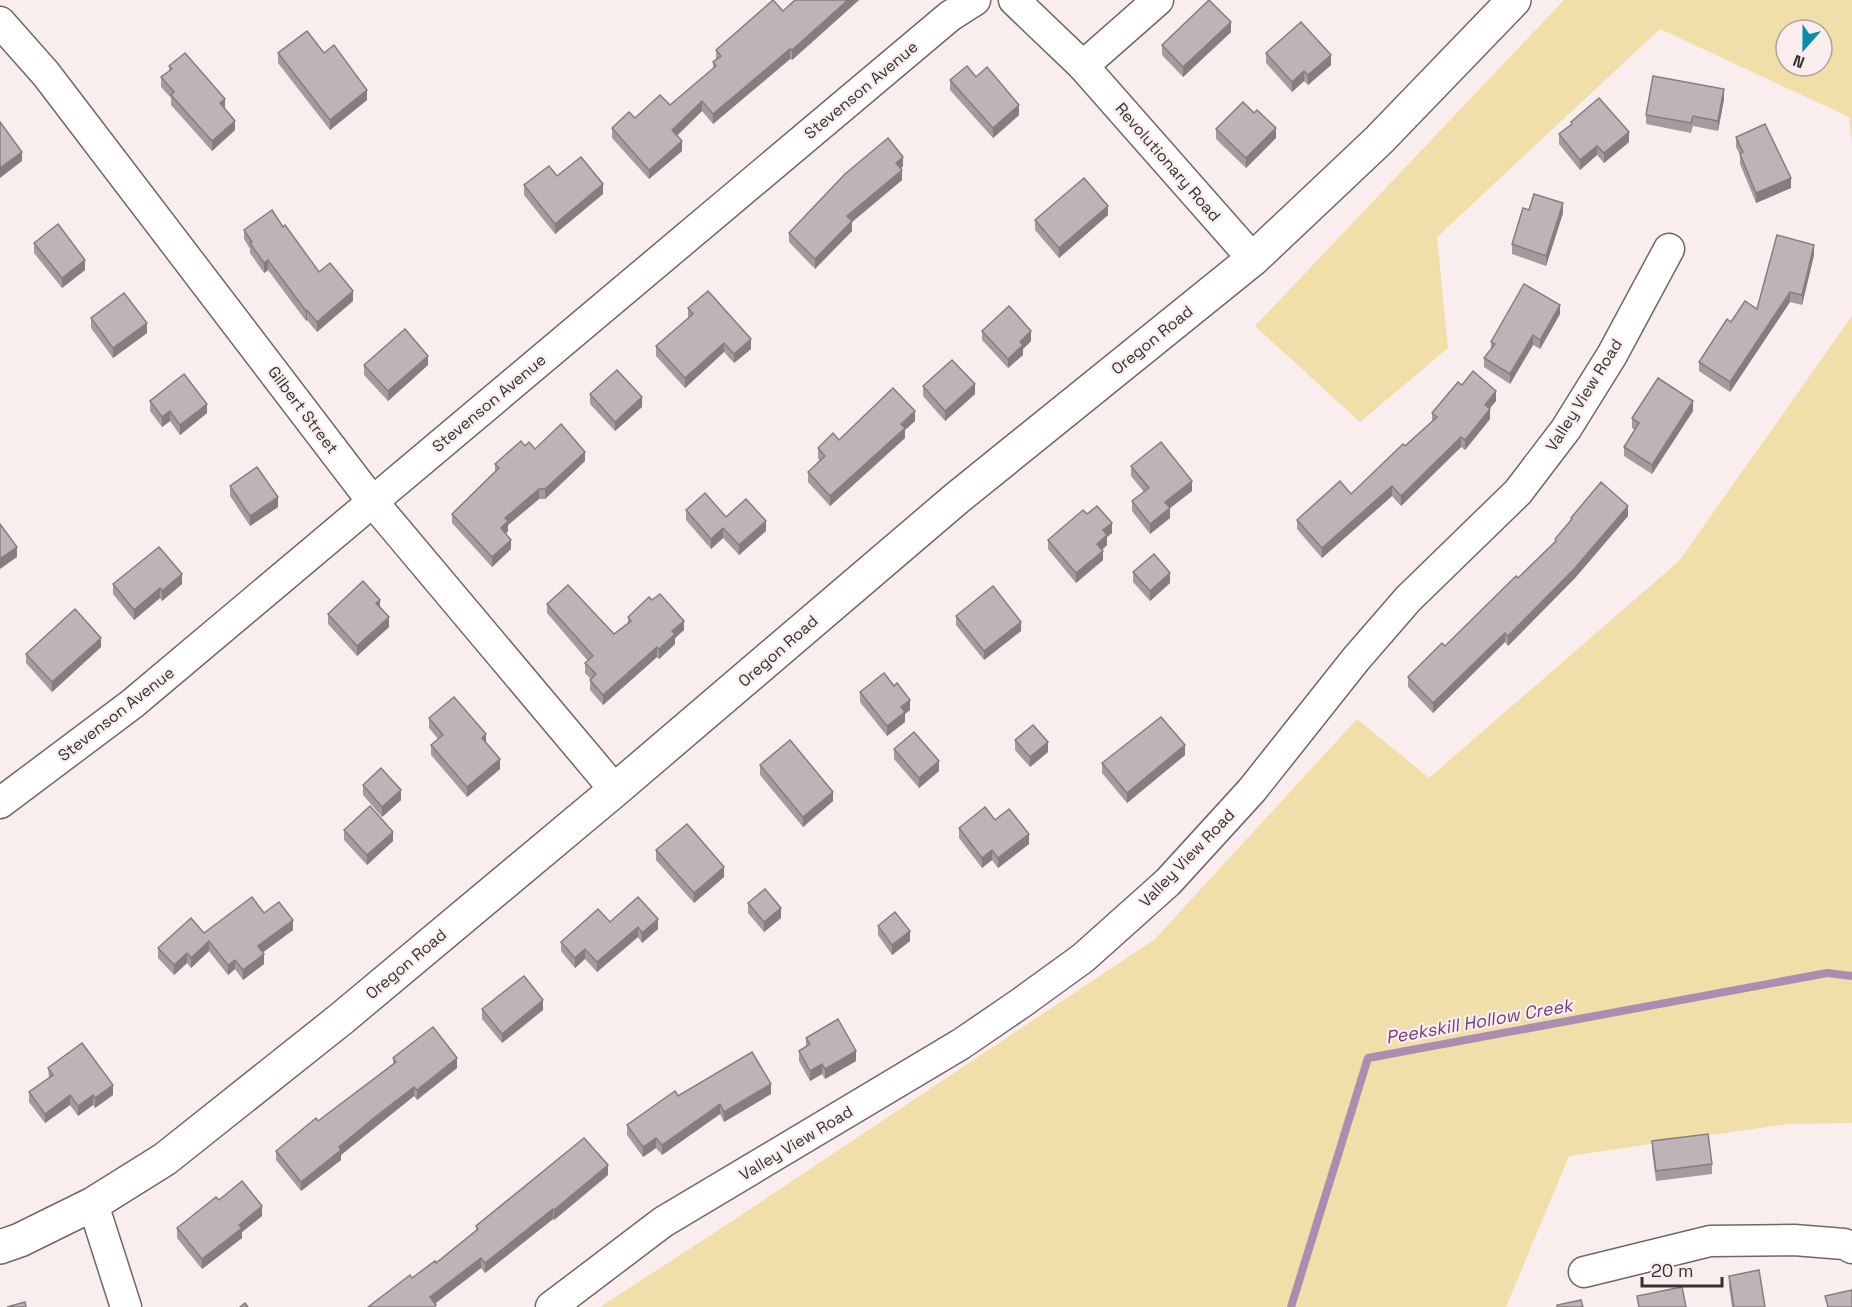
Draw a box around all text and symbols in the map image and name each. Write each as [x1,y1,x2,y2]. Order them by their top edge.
north arrow [1774,18,1834,78]
street label: Stevenson Avenue [800,36,922,144]
text: N [1790,50,1808,73]
street label: Revolutionary Road [1111,98,1225,226]
street label: Oregon Road [1107,301,1197,379]
street label: Valley View Road [1541,335,1627,455]
street label: Stevenson Avenue [428,349,550,457]
street label: Gilbert Street [263,362,343,458]
street label: Oregon Road [734,611,822,691]
street label: Stevenson Avenue [54,662,178,766]
street label: Valley View Road [1135,804,1239,912]
street label: Oregon Road [361,924,451,1004]
water label: Peekskill Hollow Creek [1384,993,1576,1049]
street label: Valley View Road [735,1101,857,1185]
scale bar [1642,1250,1722,1288]
text: 20 m [1651,1259,1694,1282]

